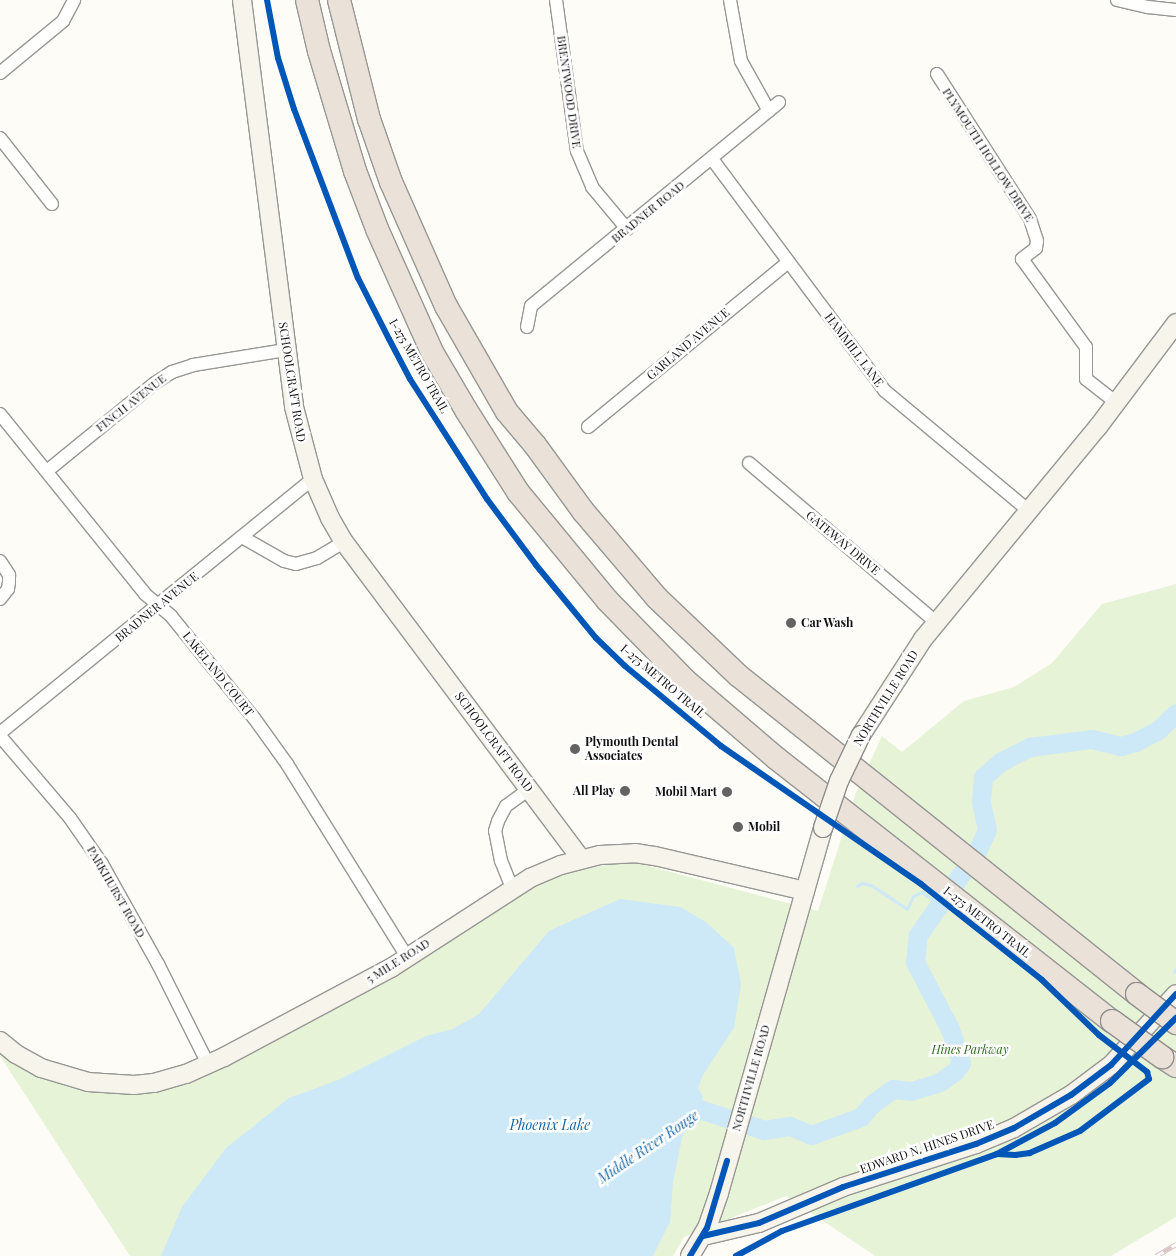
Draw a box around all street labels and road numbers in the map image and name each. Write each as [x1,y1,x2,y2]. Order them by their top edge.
street label: BRENTWOOD DRIVE [554,35,584,149]
street label: PLYMOUTH HOLLOW DRIVE [939,85,1037,225]
street label: BRADNER ROAD [608,178,688,246]
street label: GARLAND AVENUE [644,305,732,383]
street label: HAMMILL LANE [822,310,886,390]
street label: I-275 METRO TRAIL [386,316,452,416]
street label: SCHOOLCRAFT ROAD [275,321,309,443]
street label: FINCH AVENUE [93,371,169,435]
street label: GATEWAY DRIVE [803,508,883,578]
street label: BRADNER AVENUE [112,569,202,645]
street label: LAKELAND COURT [180,629,256,719]
street label: I-275 METRO TRAIL [617,641,709,721]
street label: NORTHVILLE ROAD [851,648,921,748]
street label: SCHOOLCRAFT ROAD [452,689,536,795]
street label: PARKHURST ROAD [84,843,148,941]
street label: I-275 METRO TRAIL [940,883,1034,961]
street label: 5 MILE ROAD [364,936,432,986]
street label: NORTHVILLE ROAD [729,1023,773,1133]
street label: EDWARD N. HINES DRIVE [858,1117,996,1177]

